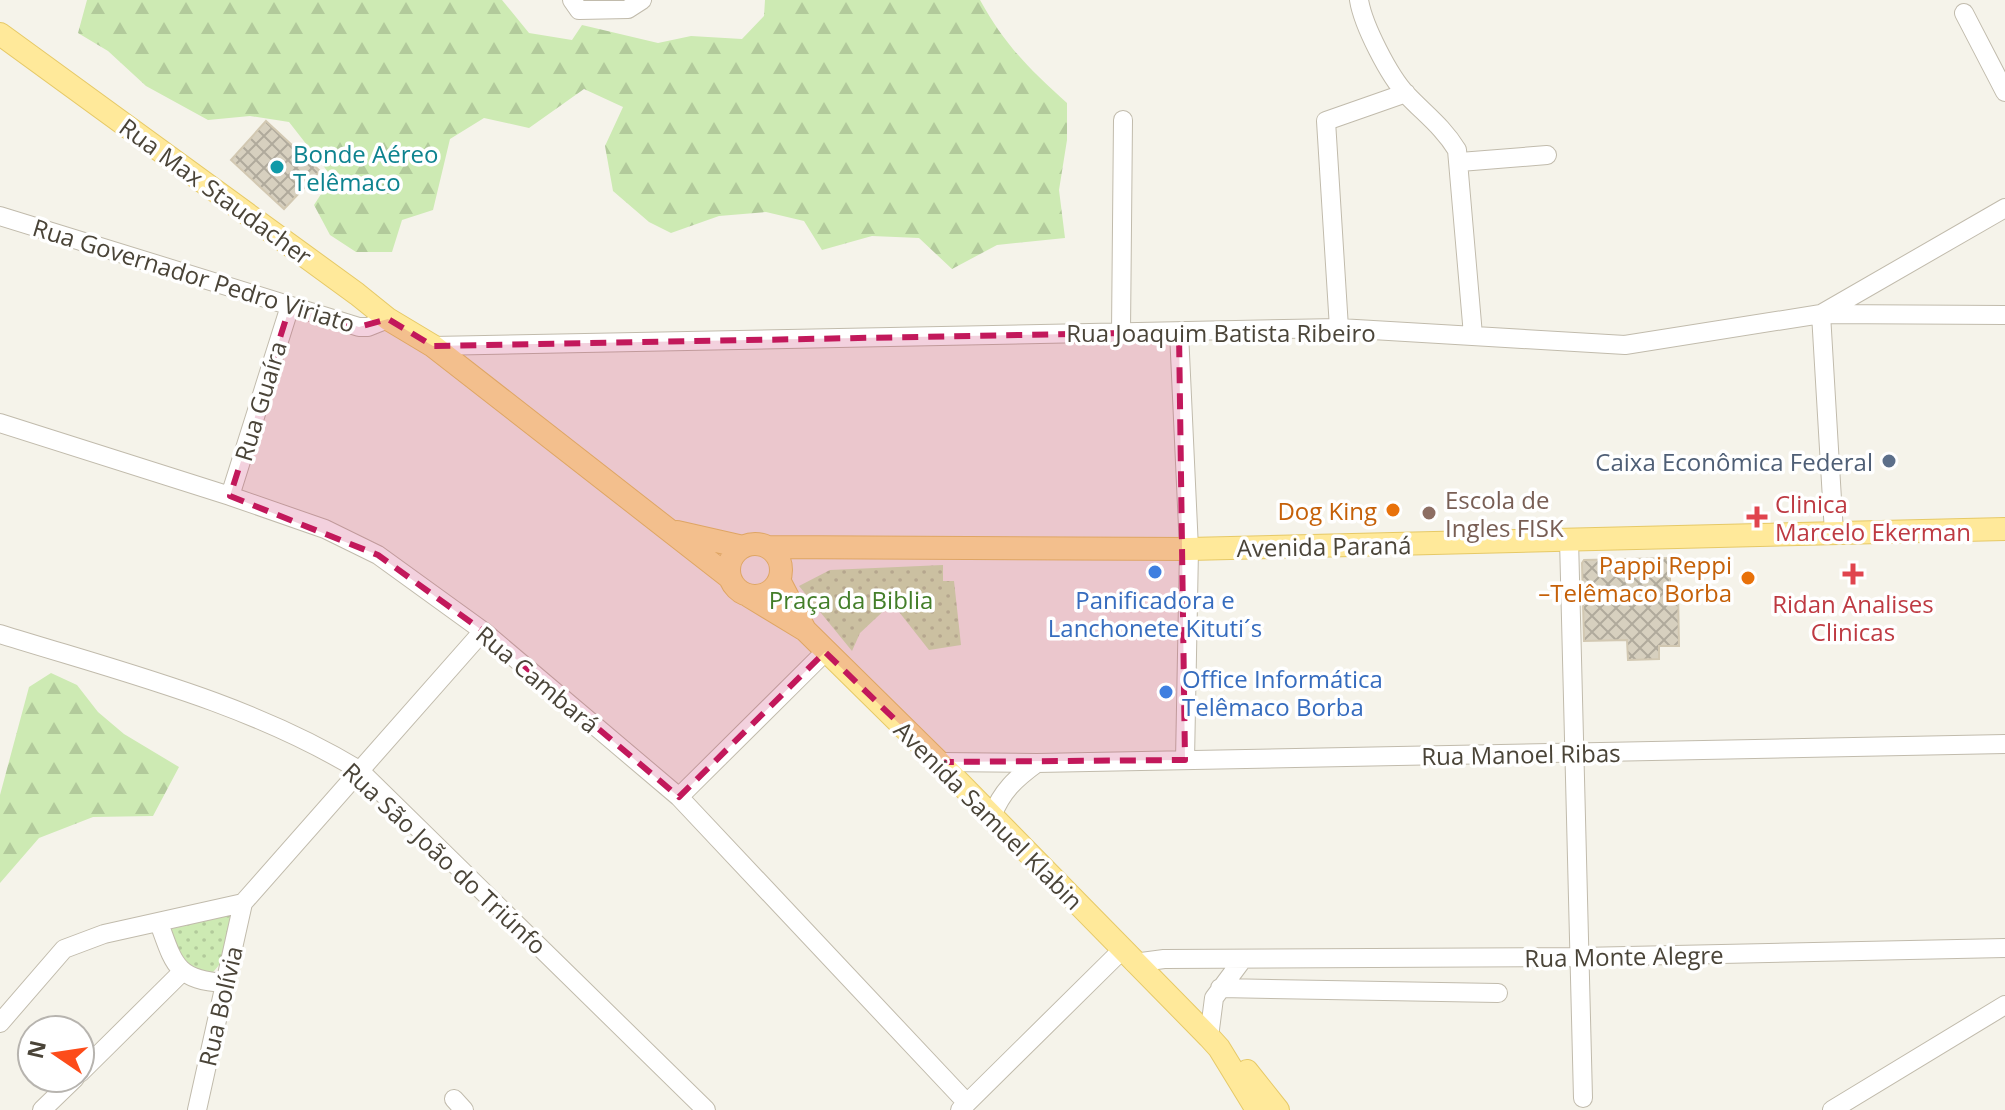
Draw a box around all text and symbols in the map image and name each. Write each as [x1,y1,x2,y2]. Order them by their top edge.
street label: Rua Max Staudacher [113,110,319,272]
place label: Bonde Aéreo Telêmaco [293,137,438,198]
marker: Bonde Aéreo Telêmaco [268,158,286,176]
street label: Rua Governador Pedro Viriato [29,210,359,340]
street label: Rua Joaquim Batista Ribeiro [1066,316,1376,349]
street label: Rua Guaíra [226,337,294,465]
place label: Caixa Econômica Federal [1595,445,1873,478]
marker: Caixa Econômica Federal [1880,452,1898,470]
place label: Escola de Ingles FISK [1445,483,1564,544]
place label: Clinica Marcelo Ekerman [1775,487,1971,548]
place label: Dog King [1277,494,1377,527]
marker: Dog King [1384,501,1402,519]
marker: Escola de Ingles FISK [1420,504,1438,522]
marker: Clinica Marcelo Ekerman [1746,506,1768,528]
street label: Avenida Paraná [1236,528,1412,564]
place label: Pappi Reppi –Telêmaco Borba [1538,548,1732,609]
marker: Panificadora e Lanchonete Kituti´s [1146,563,1164,581]
marker: Ridan Analises Clinicas [1842,563,1864,585]
marker: Pappi Reppi –Telêmaco Borba [1739,569,1757,587]
park label: Praça da Biblia [769,583,933,616]
place label: Panificadora e Lanchonete Kituti´s [1048,583,1262,644]
place label: Ridan Analises Clinicas [1772,587,1934,648]
street label: Rua Cambará [470,618,606,740]
place label: Office Informática Telêmaco Borba [1182,662,1383,723]
marker: Office Informática Telêmaco Borba [1157,683,1175,701]
street label: Avenida Samuel Klabin [887,713,1091,917]
street label: Rua Manoel Ribas [1421,736,1621,772]
street label: Rua São João do Triúnfo [336,755,554,961]
street label: Rua Monte Alegre [1524,938,1724,974]
street label: Rua Bolívia [190,943,250,1069]
north arrow [16,1014,96,1094]
text: N [19,1037,52,1061]

